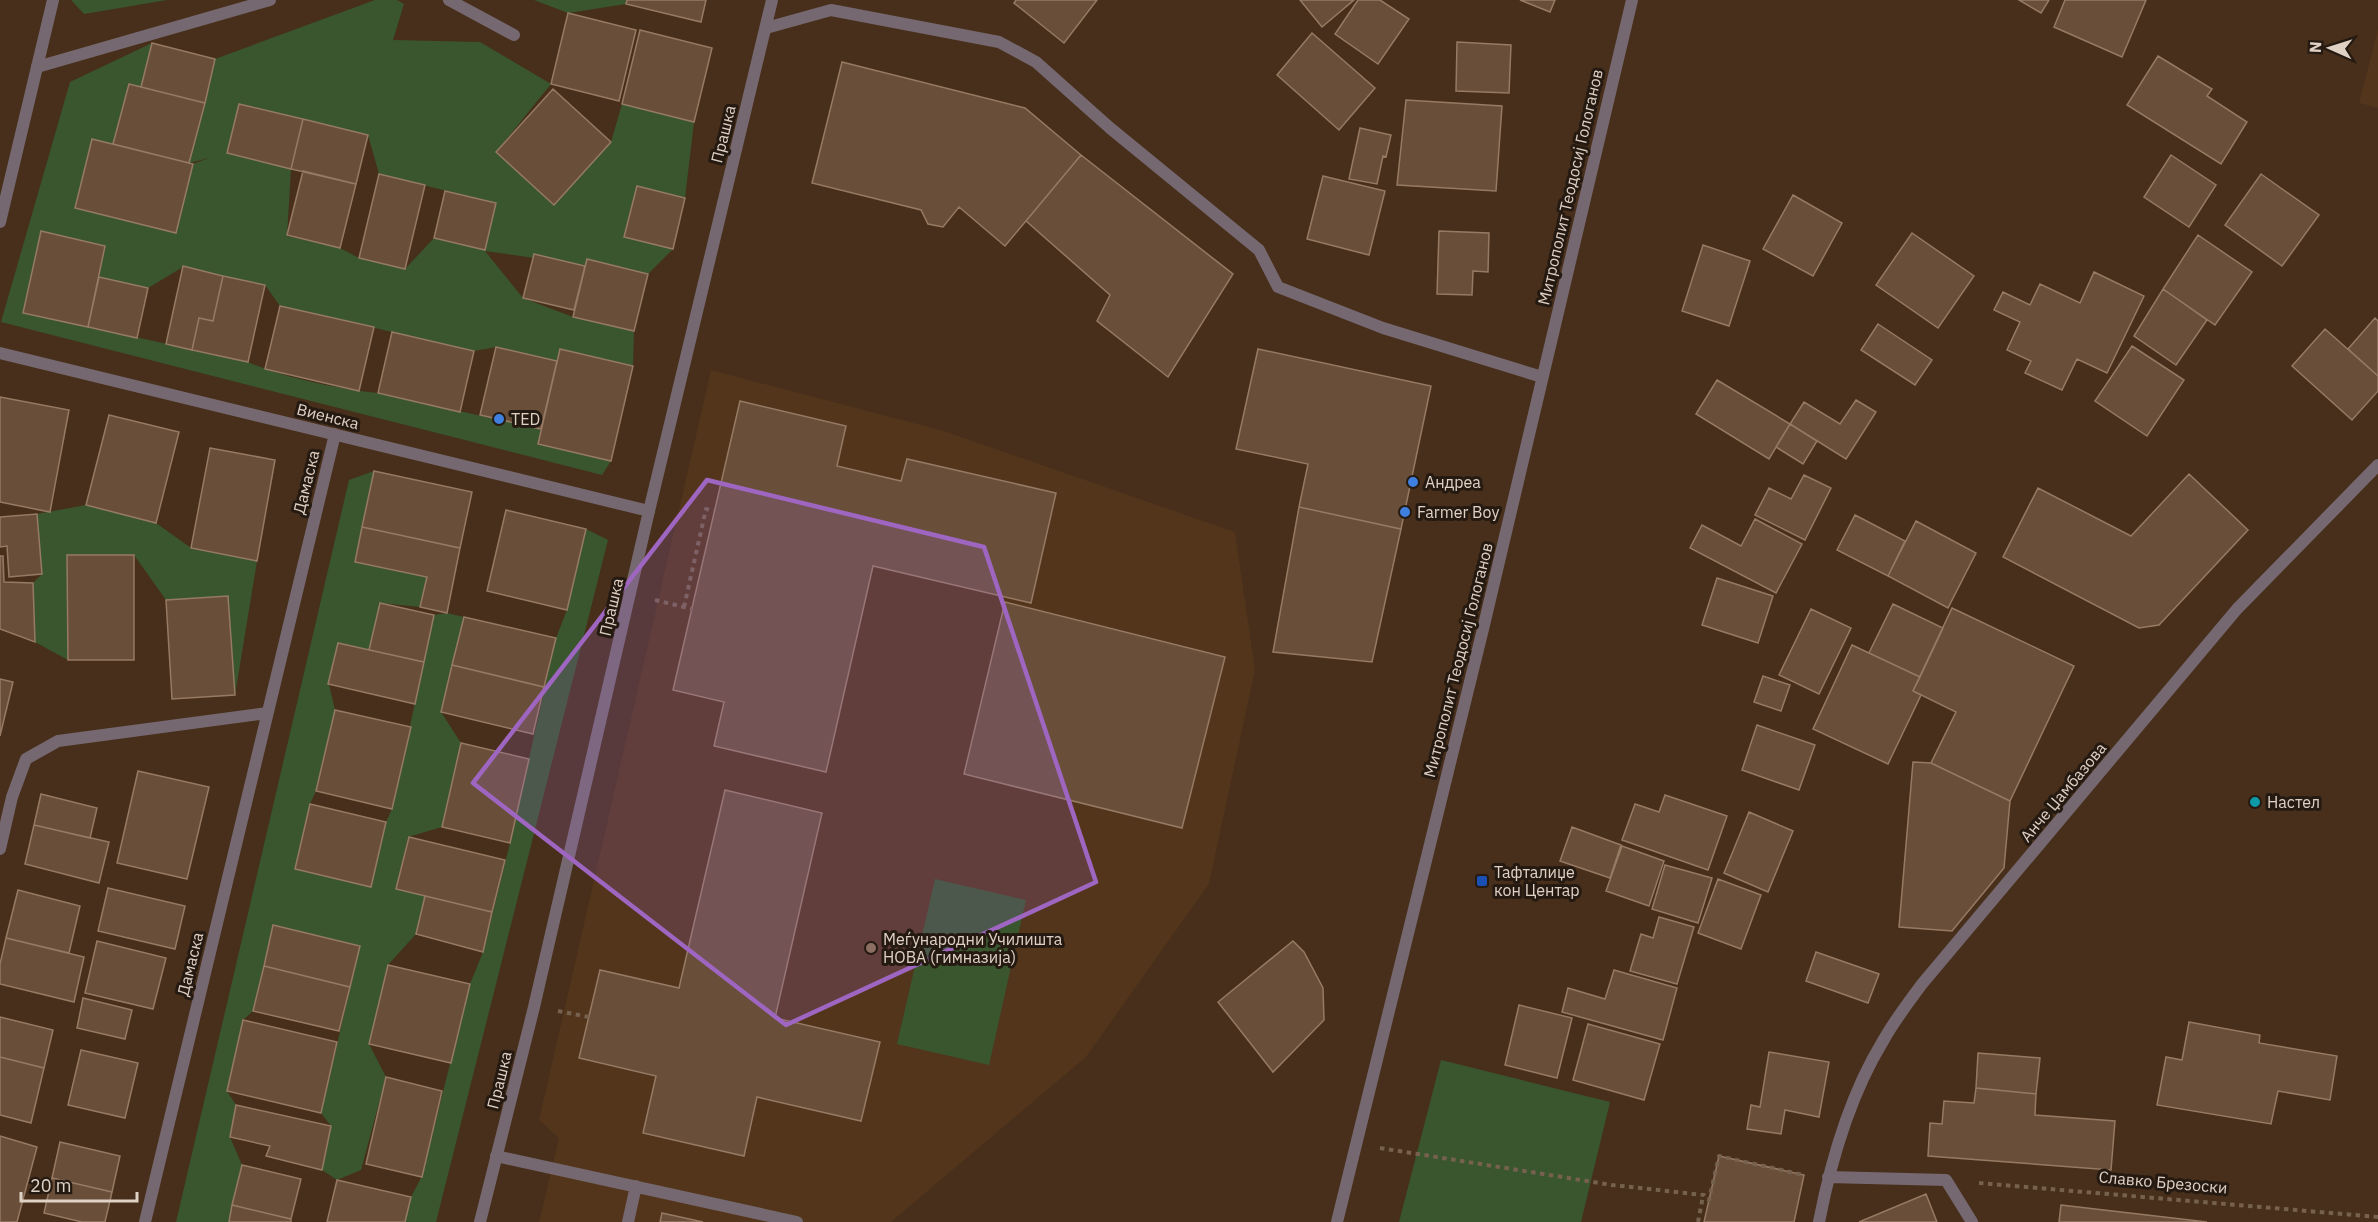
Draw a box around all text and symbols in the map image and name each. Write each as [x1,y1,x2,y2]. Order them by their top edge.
north arrow [2300,18,2360,78]
text: N [2305,41,2325,54]
street label: Митрополит Теодосиј Гологанов [1533,67,1607,307]
street label: Прашка [706,103,740,165]
street label: Виенска [295,399,362,433]
place label: TED [511,409,540,429]
marker: TED [492,412,506,426]
street label: Дамаска [288,448,324,516]
place label: Андреа [1425,472,1481,492]
marker: Андреа [1406,475,1420,489]
place label: Farmer Boy [1417,502,1499,522]
marker: Farmer Boy [1398,505,1412,519]
street label: Митрополит Теодосиј Гологанов [1419,540,1497,780]
street label: Прашка [595,576,627,638]
street label: Анче Џамбазова [2016,738,2111,846]
place label: Настел [2267,792,2320,812]
marker: Настел [2248,795,2262,809]
place label: Тафталиџе кон Центар [1494,862,1580,900]
marker: Тафталиџе кон Центар [1475,874,1489,888]
place label: Меѓународни Училишта НОВА (гимназија) [883,929,1063,967]
street label: Дамаска [172,930,208,998]
marker: Меѓународни Училишта НОВА (гимназија) [864,941,878,955]
street label: Прашка [482,1049,516,1111]
scale bar [21,1165,136,1203]
street label: Славко Брезоски [2098,1166,2228,1198]
text: 20 m [30,1174,72,1197]

